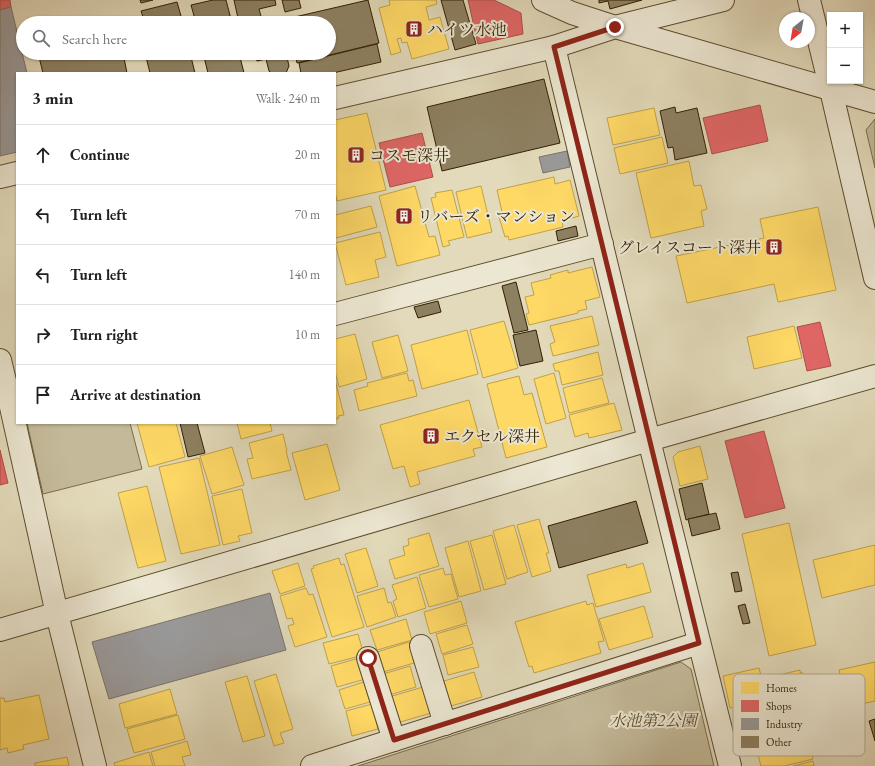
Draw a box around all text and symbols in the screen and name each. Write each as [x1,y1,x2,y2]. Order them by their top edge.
north arrow [779,12,815,48]
map controls [827,12,863,84]
button: + [827,12,863,48]
search box [16,16,336,60]
route end [606,18,624,36]
building icon: ハイツ水池 [404,19,424,39]
place label: ハイツ水池 [427,19,507,40]
icon: search [30,27,52,49]
text: Search here [62,29,127,48]
button: − [827,48,863,84]
text: 3 min [32,87,73,109]
text: Walk · 240 m [256,90,320,107]
icon: ahead [32,144,54,166]
text: Continue [70,145,130,164]
building icon: コスモ深井 [346,145,366,165]
place label: コスモ深井 [369,145,449,166]
text: 20 m [295,146,320,163]
icon: left [32,204,54,226]
text: Turn left [70,205,127,224]
text: 70 m [295,206,320,223]
building icon: リバーズ・マンション [394,206,414,226]
place label: リバーズ・マンション [417,206,575,227]
place label: グレイスコート深井 [618,237,761,258]
building icon: グレイスコート深井 [764,237,784,257]
icon: left [32,264,54,286]
text: Turn left [70,265,127,284]
text: 140 m [289,266,320,283]
icon: right [32,324,54,346]
text: Turn right [70,325,138,344]
text: 10 m [295,326,320,343]
icon: arrive [32,384,54,406]
text: Arrive at destination [70,385,201,404]
building icon: エクセル深井 [421,426,441,446]
place label: エクセル深井 [444,426,540,447]
route start [359,649,377,667]
legend [733,674,865,756]
text: Homes [766,681,797,695]
text: Shops [766,699,792,713]
park label: 水池第2公園 [609,710,700,731]
text: Industry [766,717,803,731]
text: Other [766,735,792,749]

